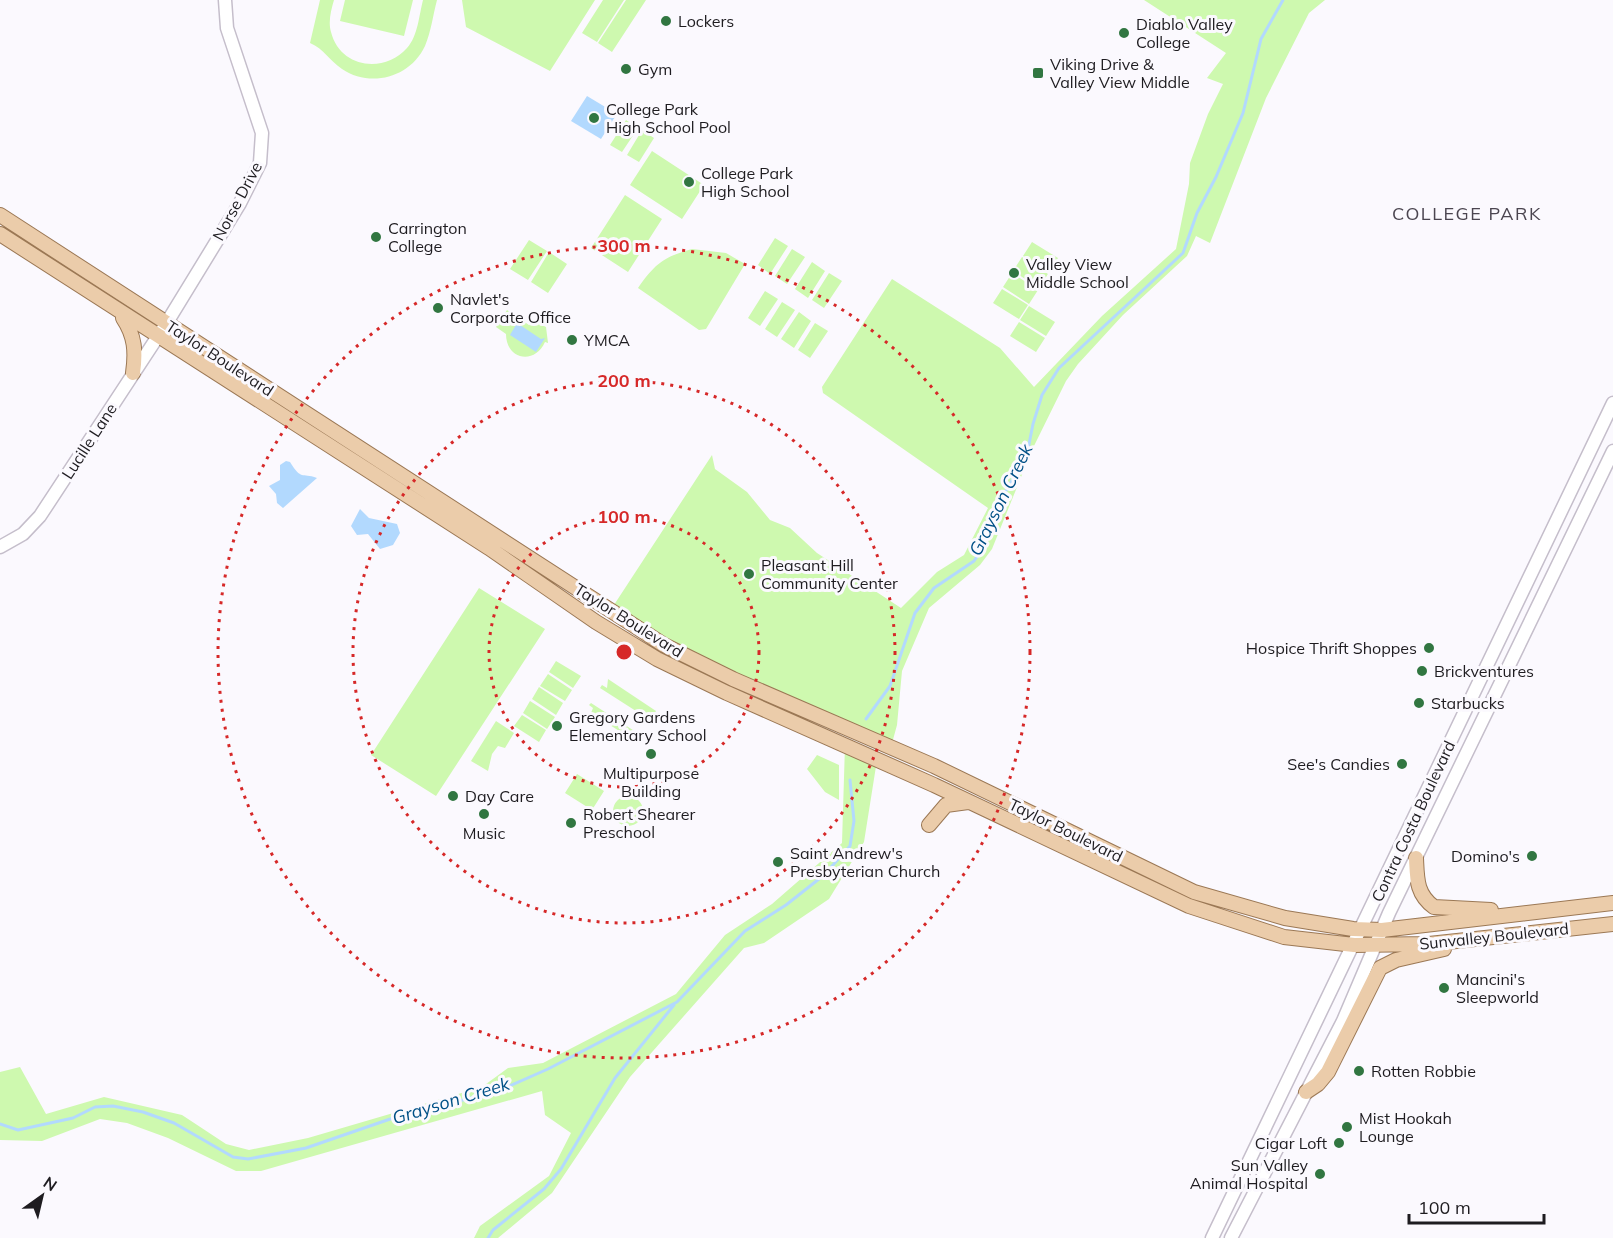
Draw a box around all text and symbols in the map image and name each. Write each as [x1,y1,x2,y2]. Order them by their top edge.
place label: Lockers [678,11,734,31]
marker: Lockers [659,14,673,28]
place label: Diablo Valley College [1136,14,1233,52]
marker: Diablo Valley College [1117,26,1131,40]
place label: Viking Drive & Valley View Middle [1050,54,1190,92]
place label: Gym [638,59,672,79]
marker: Gym [619,62,633,76]
marker: Viking Drive & Valley View Middle [1031,66,1045,80]
place label: College Park High School Pool [606,99,731,137]
marker: College Park High School Pool [587,111,601,125]
street label: Norse Drive [208,158,266,244]
place label: College Park High School [701,163,794,201]
marker: College Park High School [682,175,696,189]
district label: COLLEGE PARK [1392,202,1542,225]
place label: Carrington College [388,218,467,256]
marker: Carrington College [369,230,383,244]
text: 300 m [597,234,651,257]
place label: Valley View Middle School [1026,254,1129,292]
marker: Valley View Middle School [1007,266,1021,280]
place label: Navlet's Corporate Office [450,289,571,327]
marker: Navlet's Corporate Office [431,301,445,315]
street label: Taylor Boulevard [162,316,278,400]
place label: YMCA [583,330,630,350]
marker: YMCA [565,333,579,347]
text: 200 m [597,369,651,392]
street label: Lucille Lane [57,399,121,483]
water label: Grayson Creek [964,439,1038,560]
text: 100 m [597,505,651,528]
place label: Pleasant Hill Community Center [761,555,898,593]
marker: Pleasant Hill Community Center [742,567,756,581]
street label: Taylor Boulevard [571,579,687,661]
place label: Hospice Thrift Shoppes [1246,638,1417,658]
marker: Hospice Thrift Shoppes [1422,641,1436,655]
centre of rings [614,642,634,662]
place label: Brickventures [1434,661,1534,681]
marker: Brickventures [1415,664,1429,678]
place label: Starbucks [1431,693,1505,713]
marker: Starbucks [1412,696,1426,710]
place label: Gregory Gardens Elementary School [569,707,707,745]
marker: Gregory Gardens Elementary School [550,719,564,733]
street label: Contra Costa Boulevard [1367,737,1459,905]
marker: Multipurpose Building [644,747,658,761]
place label: See's Candies [1287,754,1390,774]
marker: See's Candies [1395,757,1409,771]
place label: Multipurpose Building [603,763,699,801]
place label: Day Care [465,786,534,806]
marker: Day Care [446,789,460,803]
street label: Taylor Boulevard [1006,794,1126,866]
place label: Robert Shearer Preschool [583,804,695,842]
marker: Music [477,807,491,821]
marker: Robert Shearer Preschool [564,816,578,830]
place label: Music [463,823,505,843]
place label: Saint Andrew's Presbyterian Church [790,843,940,881]
place label: Domino's [1451,846,1520,866]
marker: Domino's [1525,849,1539,863]
marker: Saint Andrew's Presbyterian Church [771,855,785,869]
street label: Sunvalley Boulevard [1418,918,1570,954]
place label: Mancini's Sleepworld [1456,969,1539,1007]
marker: Mancini's Sleepworld [1437,981,1451,995]
place label: Rotten Robbie [1371,1061,1476,1081]
marker: Rotten Robbie [1352,1064,1366,1078]
water label: Grayson Creek [389,1072,513,1129]
place label: Mist Hookah Lounge [1359,1108,1452,1146]
marker: Mist Hookah Lounge [1340,1120,1354,1134]
place label: Cigar Loft [1255,1133,1327,1153]
marker: Cigar Loft [1332,1136,1346,1150]
place label: Sun Valley Animal Hospital [1190,1155,1308,1193]
north arrow [12,1166,72,1226]
marker: Sun Valley Animal Hospital [1313,1167,1327,1181]
text: N [40,1172,61,1195]
scale bar [1409,1187,1544,1225]
text: 100 m [1418,1196,1471,1219]

